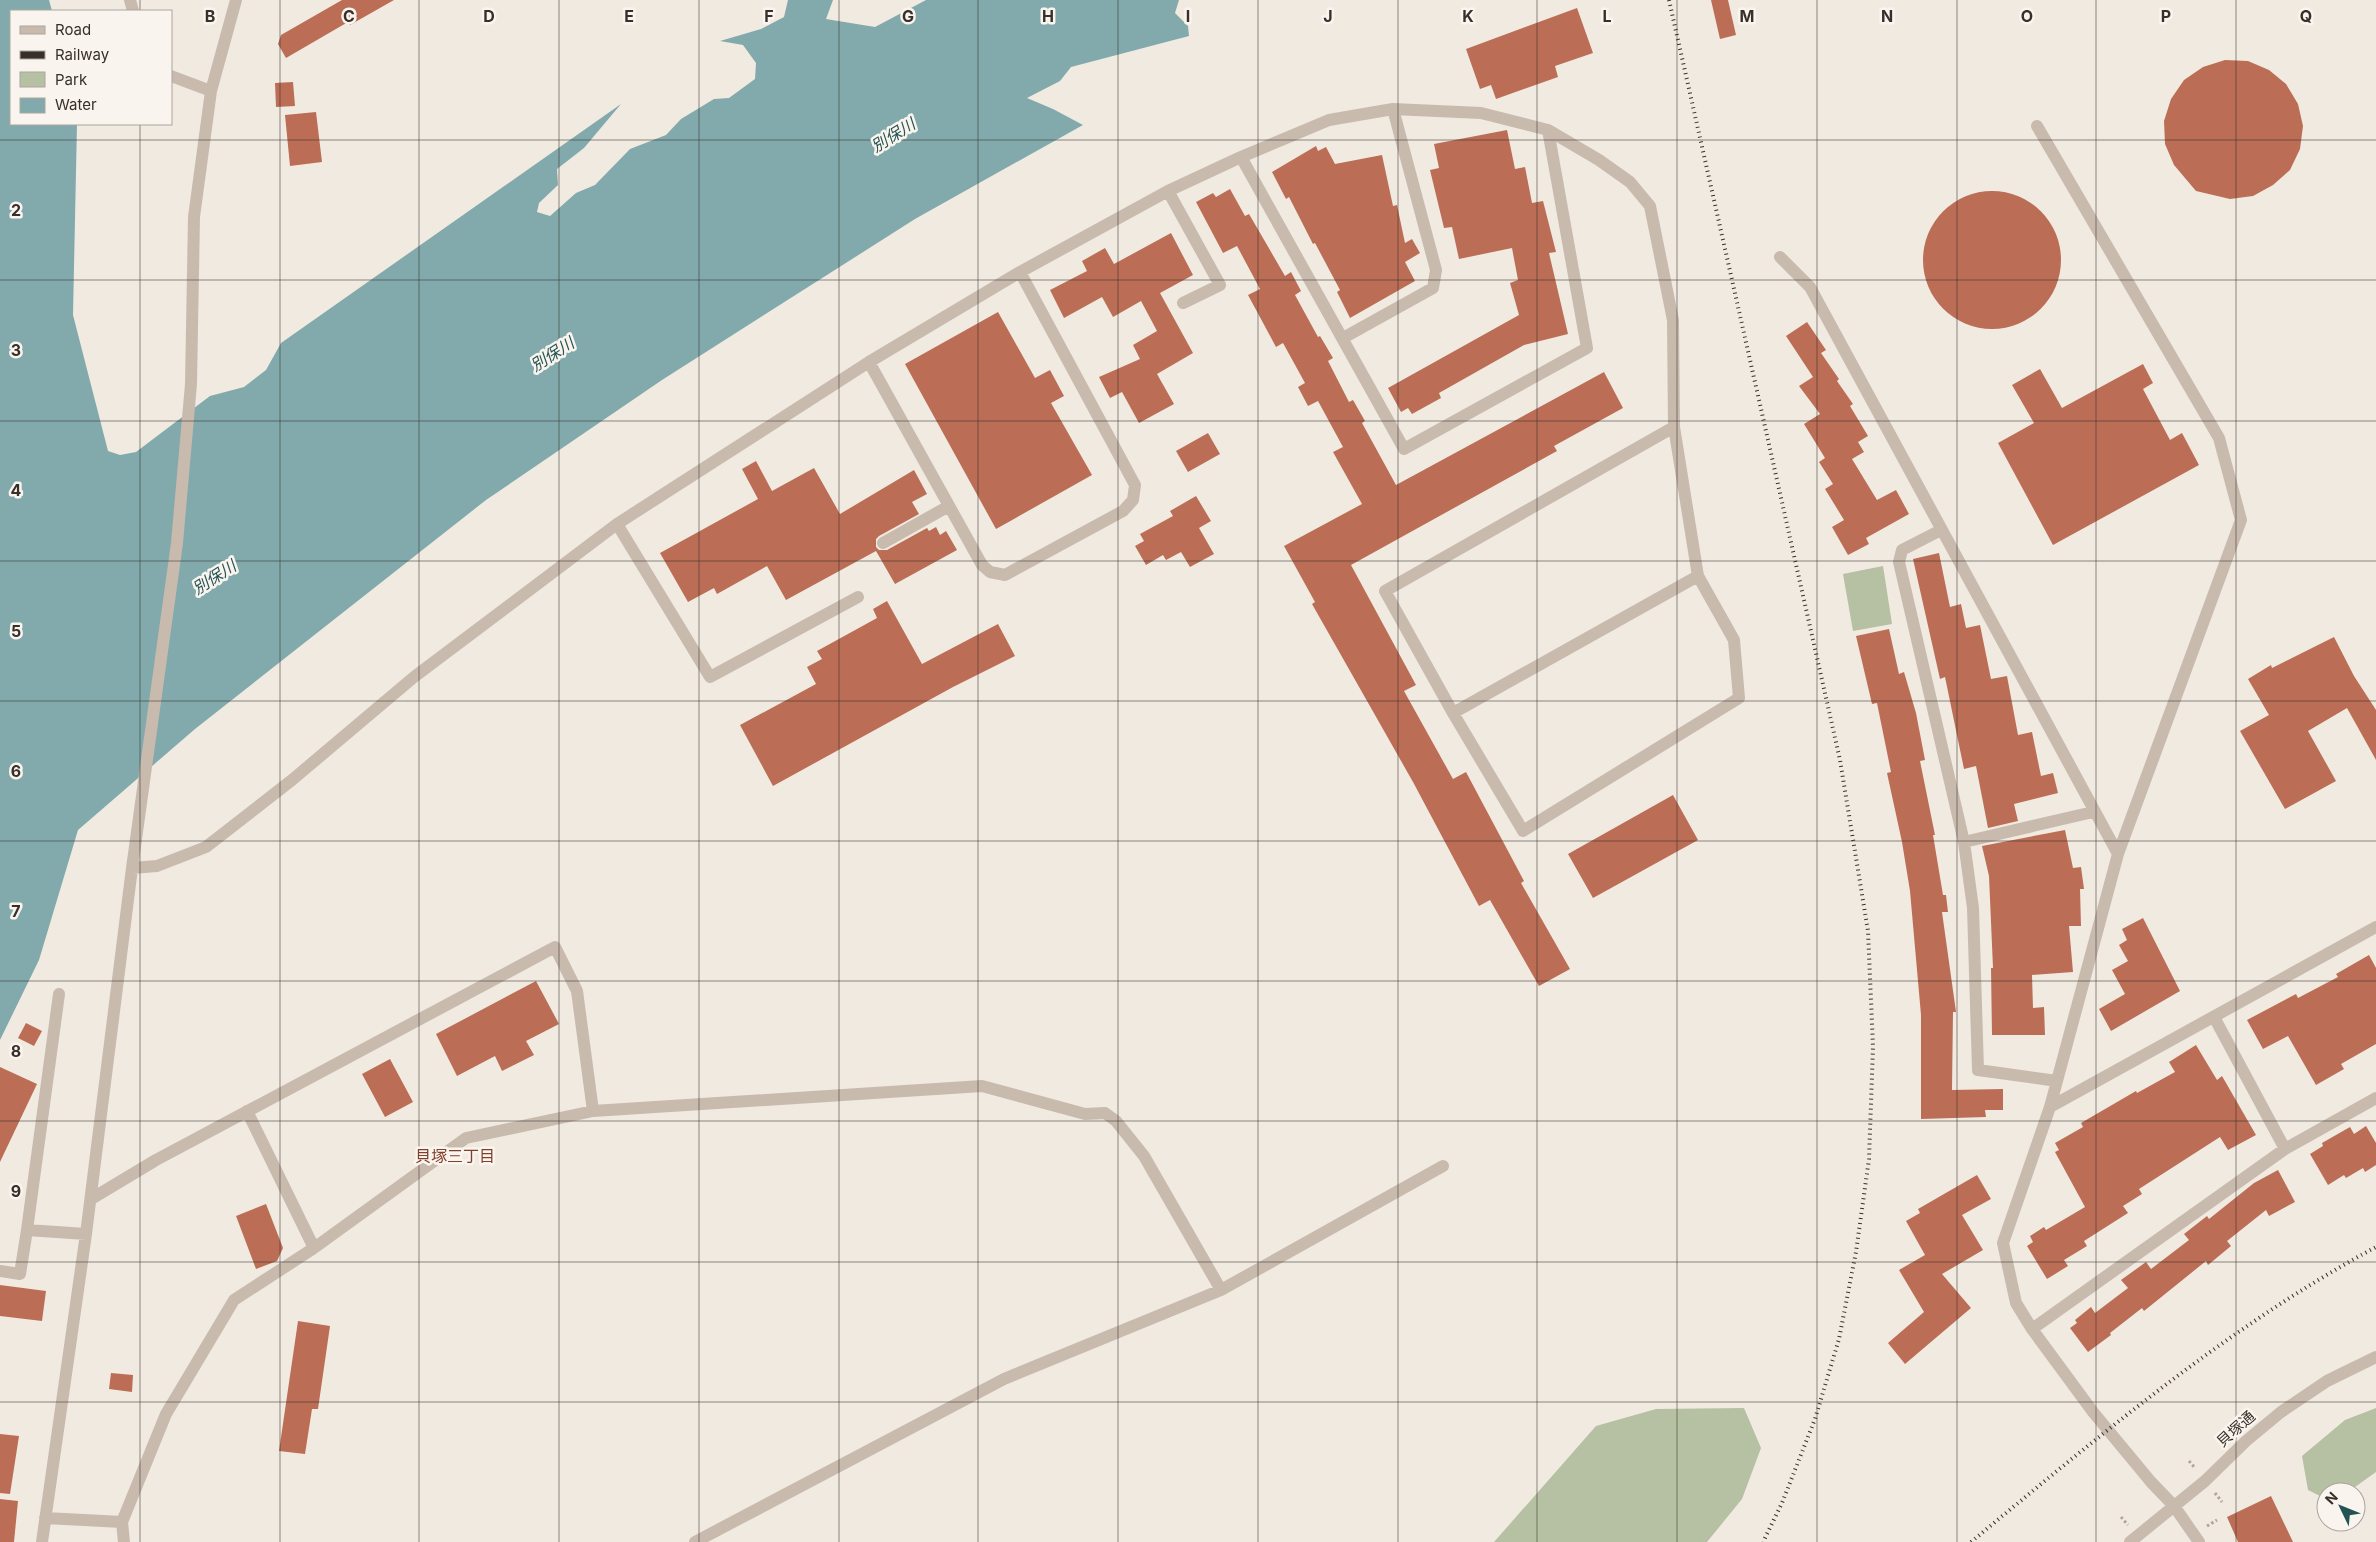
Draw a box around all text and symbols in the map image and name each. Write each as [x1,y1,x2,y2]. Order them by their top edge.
text: B [205,6,215,26]
text: C [343,6,355,26]
text: D [483,6,495,26]
text: E [624,6,634,26]
text: F [764,6,774,26]
text: G [902,6,914,26]
text: H [1042,6,1054,26]
text: I [1186,6,1190,26]
text: J [1323,6,1333,26]
text: K [1462,6,1474,26]
text: L [1602,6,1612,26]
text: M [1740,6,1754,26]
text: N [1881,6,1893,26]
text: O [2021,6,2033,26]
text: P [2161,6,2171,26]
text: Q [2300,6,2312,26]
legend [10,10,172,125]
text: Road [55,20,91,39]
text: Railway [55,45,110,64]
text: Park [55,70,88,89]
text: Water [55,95,97,114]
water label: 別保川 [867,113,920,156]
text: 2 [11,200,21,220]
water label: 別保川 [526,331,579,375]
text: 3 [11,340,21,360]
text: 4 [11,480,22,500]
water label: 別保川 [188,554,241,598]
text: 5 [11,621,21,641]
text: 6 [11,761,21,781]
text: 7 [11,901,21,921]
text: 8 [11,1041,21,1061]
district label: 貝塚三丁目 [415,1146,495,1166]
text: 9 [11,1181,21,1201]
street label: 貝塚通 [2213,1407,2259,1451]
north arrow [2316,1482,2366,1532]
text: N [2321,1488,2341,1507]

